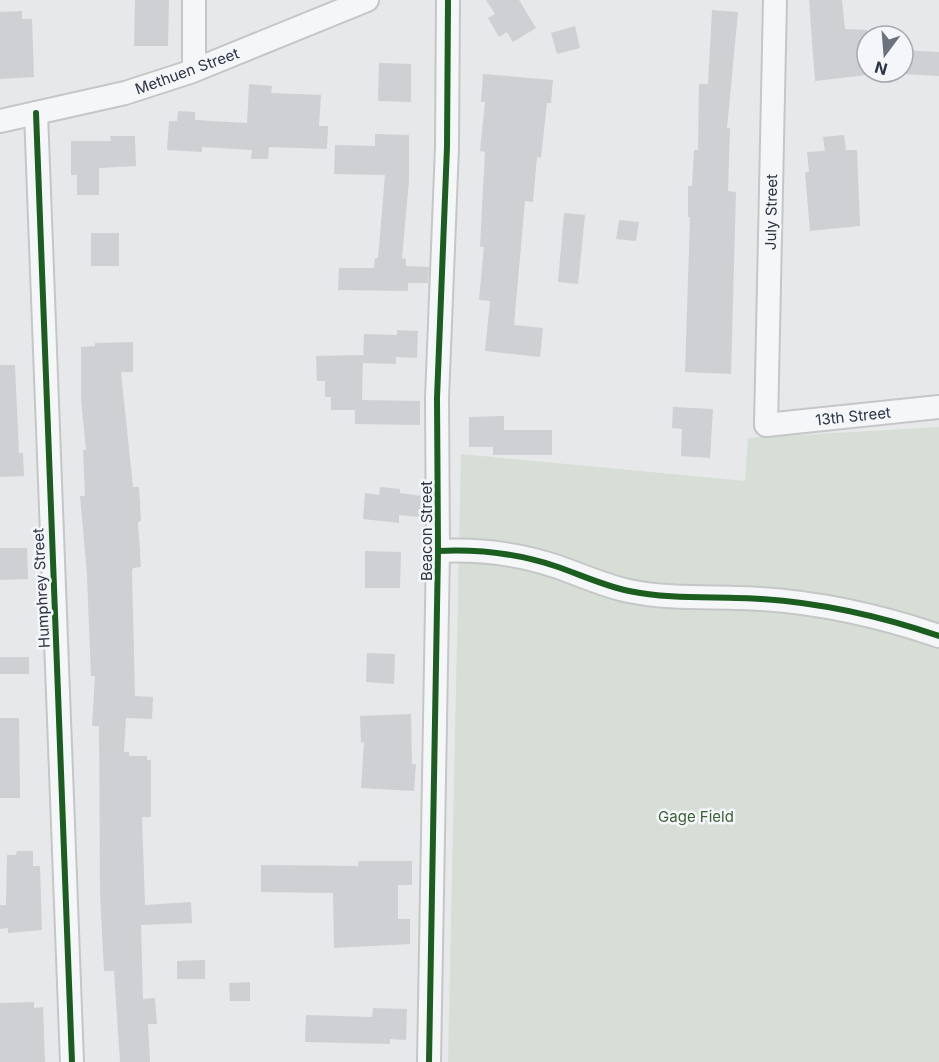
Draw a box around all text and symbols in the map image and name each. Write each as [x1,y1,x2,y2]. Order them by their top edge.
north arrow [855,24,915,84]
street label: Methuen Street [132,43,242,99]
text: N [872,57,889,80]
street label: July Street [761,174,781,250]
street label: 13th Street [814,403,892,429]
street label: Beacon Street [417,481,436,581]
street label: Humphrey Street [28,527,54,648]
park label: Gage Field [658,807,734,826]

